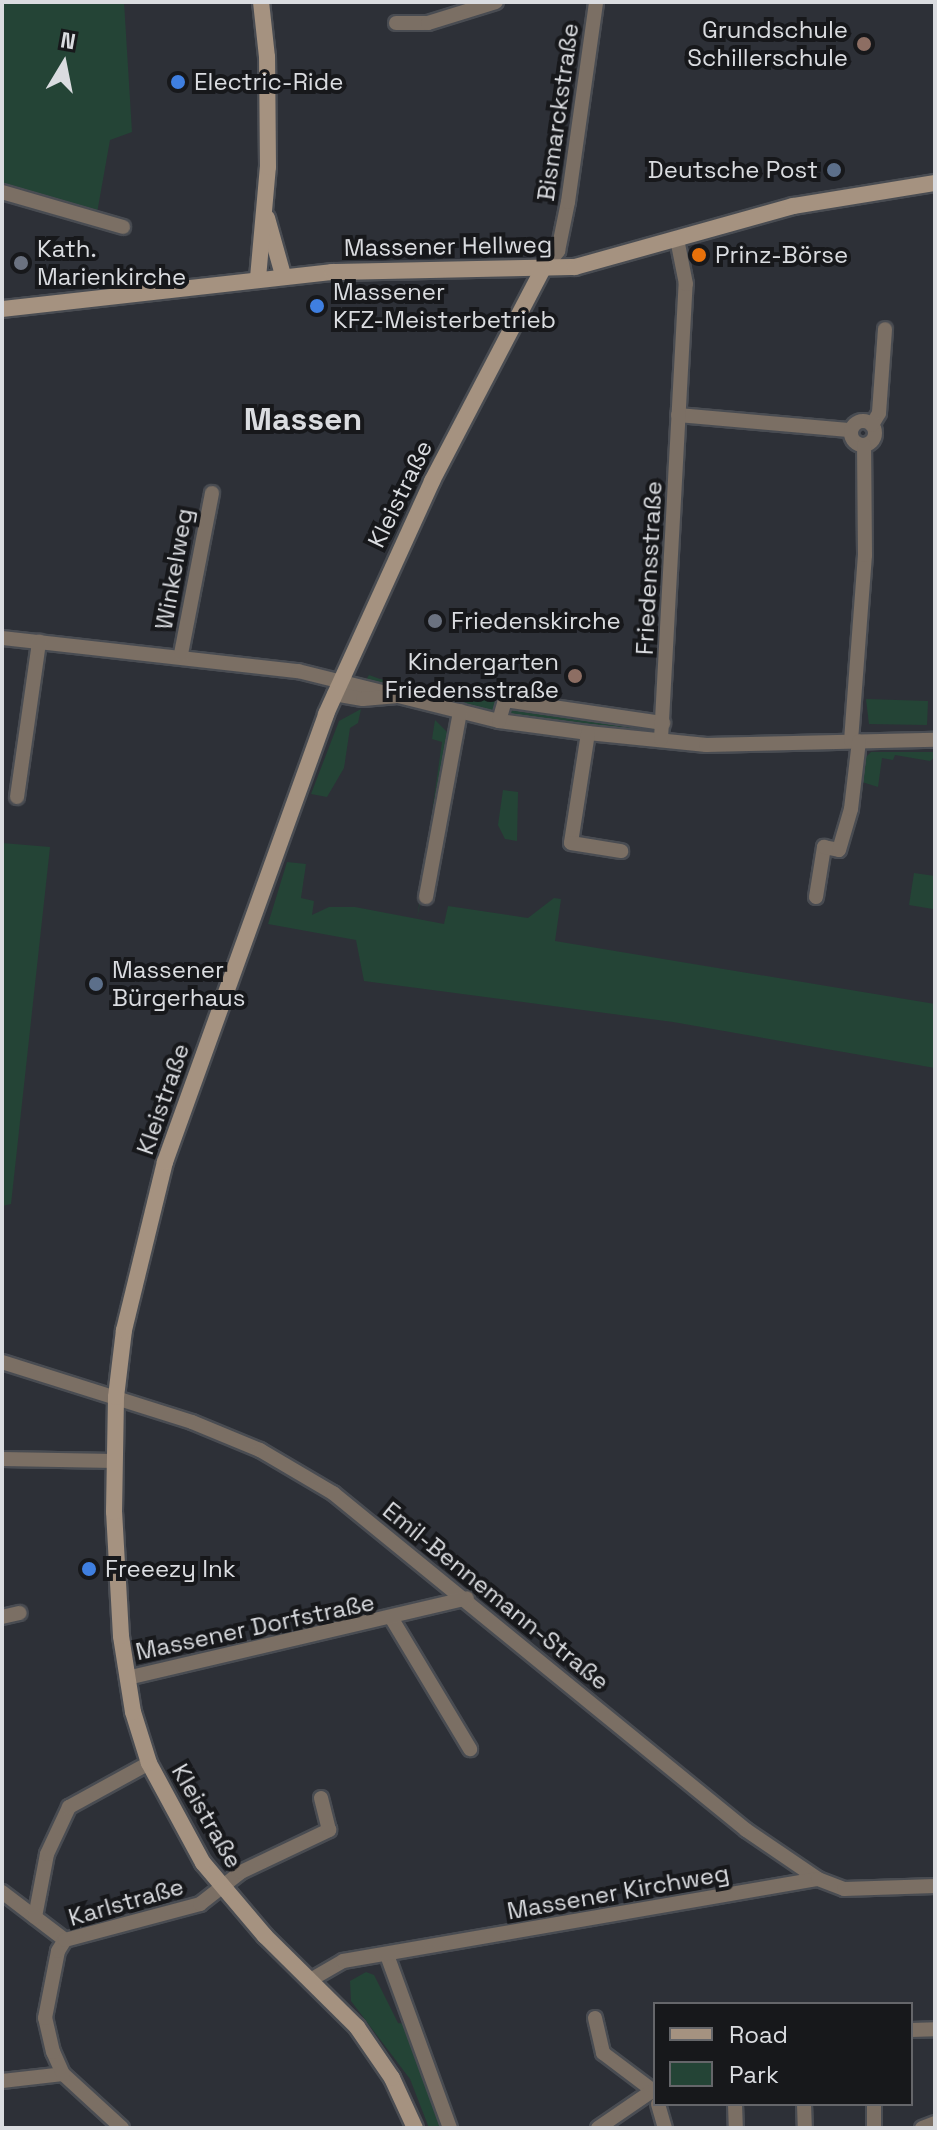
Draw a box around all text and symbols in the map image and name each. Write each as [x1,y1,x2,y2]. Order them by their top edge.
place label: Grundschule Schillerschule [687,16,848,72]
street label: Bismarckstraße [531,21,585,203]
north arrow [24,24,104,104]
text: N [58,25,78,55]
marker: Grundschule Schillerschule [855,35,873,53]
place label: Electric-Ride [194,68,343,96]
marker: Electric-Ride [169,73,187,91]
place label: Deutsche Post [648,156,818,184]
marker: Deutsche Post [825,161,843,179]
street label: Massener Hellweg [344,230,552,262]
place label: Kath. Marienkirche [37,235,186,291]
place label: Prinz-Börse [715,241,848,269]
marker: Prinz-Börse [690,246,708,264]
marker: Kath. Marienkirche [12,254,30,272]
place label: Massener KFZ-Meisterbetrieb [333,278,556,334]
marker: Massener KFZ-Meisterbetrieb [308,297,326,315]
district label: Massen [244,400,362,438]
street label: Kleistraße [362,436,438,552]
street label: Friedensstraße [630,480,668,656]
street label: Winkelweg [149,506,199,632]
place label: Friedenskirche [451,607,621,635]
marker: Friedenskirche [426,612,444,630]
place label: Kindergarten Friedensstraße [385,648,559,704]
marker: Kindergarten Friedensstraße [566,667,584,685]
place label: Massener Bürgerhaus [112,956,245,1012]
marker: Massener Bürgerhaus [87,975,105,993]
street label: Kleistraße [131,1040,195,1158]
street label: Emil-Bennemann-Straße [377,1496,615,1696]
place label: Freeezy Ink [105,1555,236,1583]
marker: Freeezy Ink [80,1560,98,1578]
street label: Massener Dorfstraße [133,1588,377,1666]
street label: Kleistraße [166,1759,248,1873]
street label: Massener Kirchweg [505,1858,731,1926]
street label: Karlstraße [65,1872,187,1932]
legend [653,2002,913,2106]
text: Road [729,2019,788,2050]
text: Park [729,2059,779,2090]

